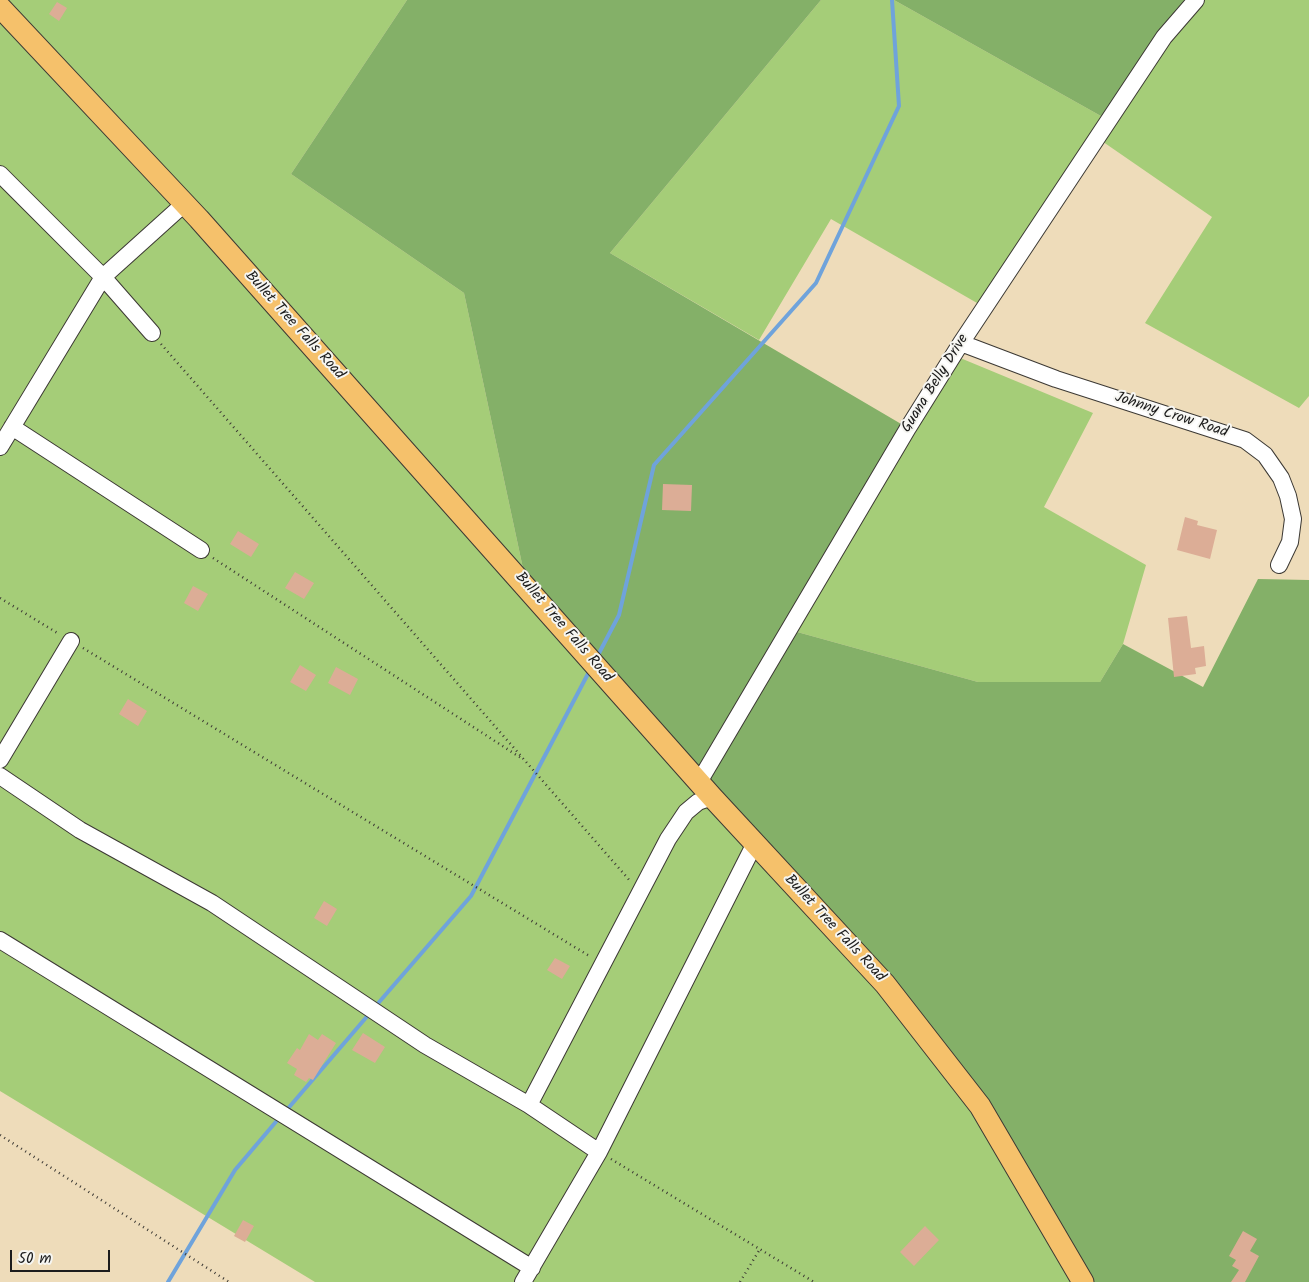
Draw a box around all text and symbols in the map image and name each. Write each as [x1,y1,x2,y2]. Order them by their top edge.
street label: Bullet Tree Falls Road [241,268,347,384]
street label: Guana Belly Drive [899,332,973,436]
street label: Johnny Crow Road [1112,389,1230,443]
street label: Bullet Tree Falls Road [510,569,616,687]
street label: Bullet Tree Falls Road [780,872,888,986]
scale bar [12,1240,112,1272]
text: 50 m [18,1247,52,1271]

